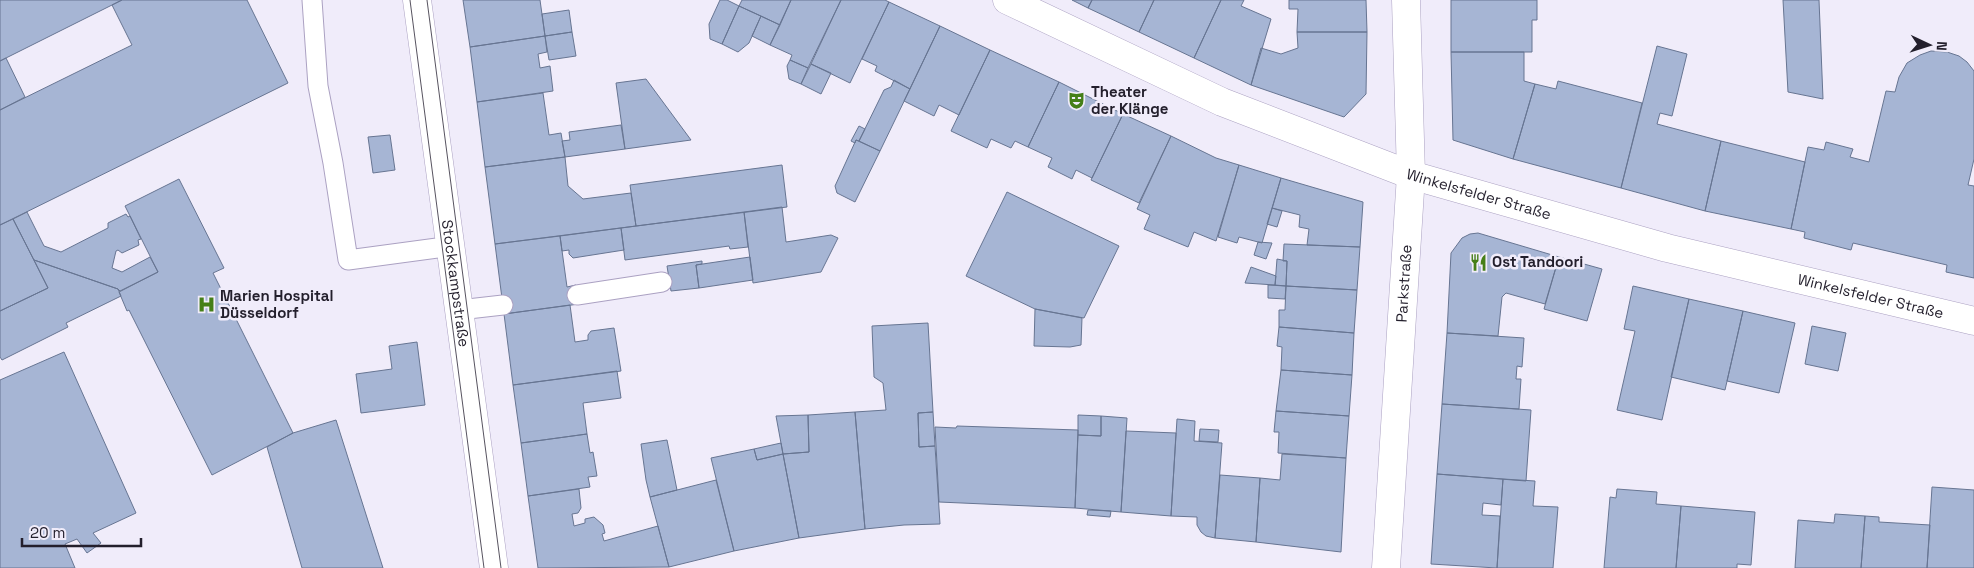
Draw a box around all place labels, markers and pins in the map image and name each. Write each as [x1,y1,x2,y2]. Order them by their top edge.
place label: Theater der Klänge [1091,82,1169,118]
theatre icon: Theater der Klänge [1067,91,1087,111]
restaurant icon: Ost Tandoori [1468,252,1488,272]
place label: Ost Tandoori [1492,252,1583,271]
place label: Marien Hospital Düsseldorf [220,286,333,322]
hospital icon: Marien Hospital Düsseldorf [196,295,216,315]

